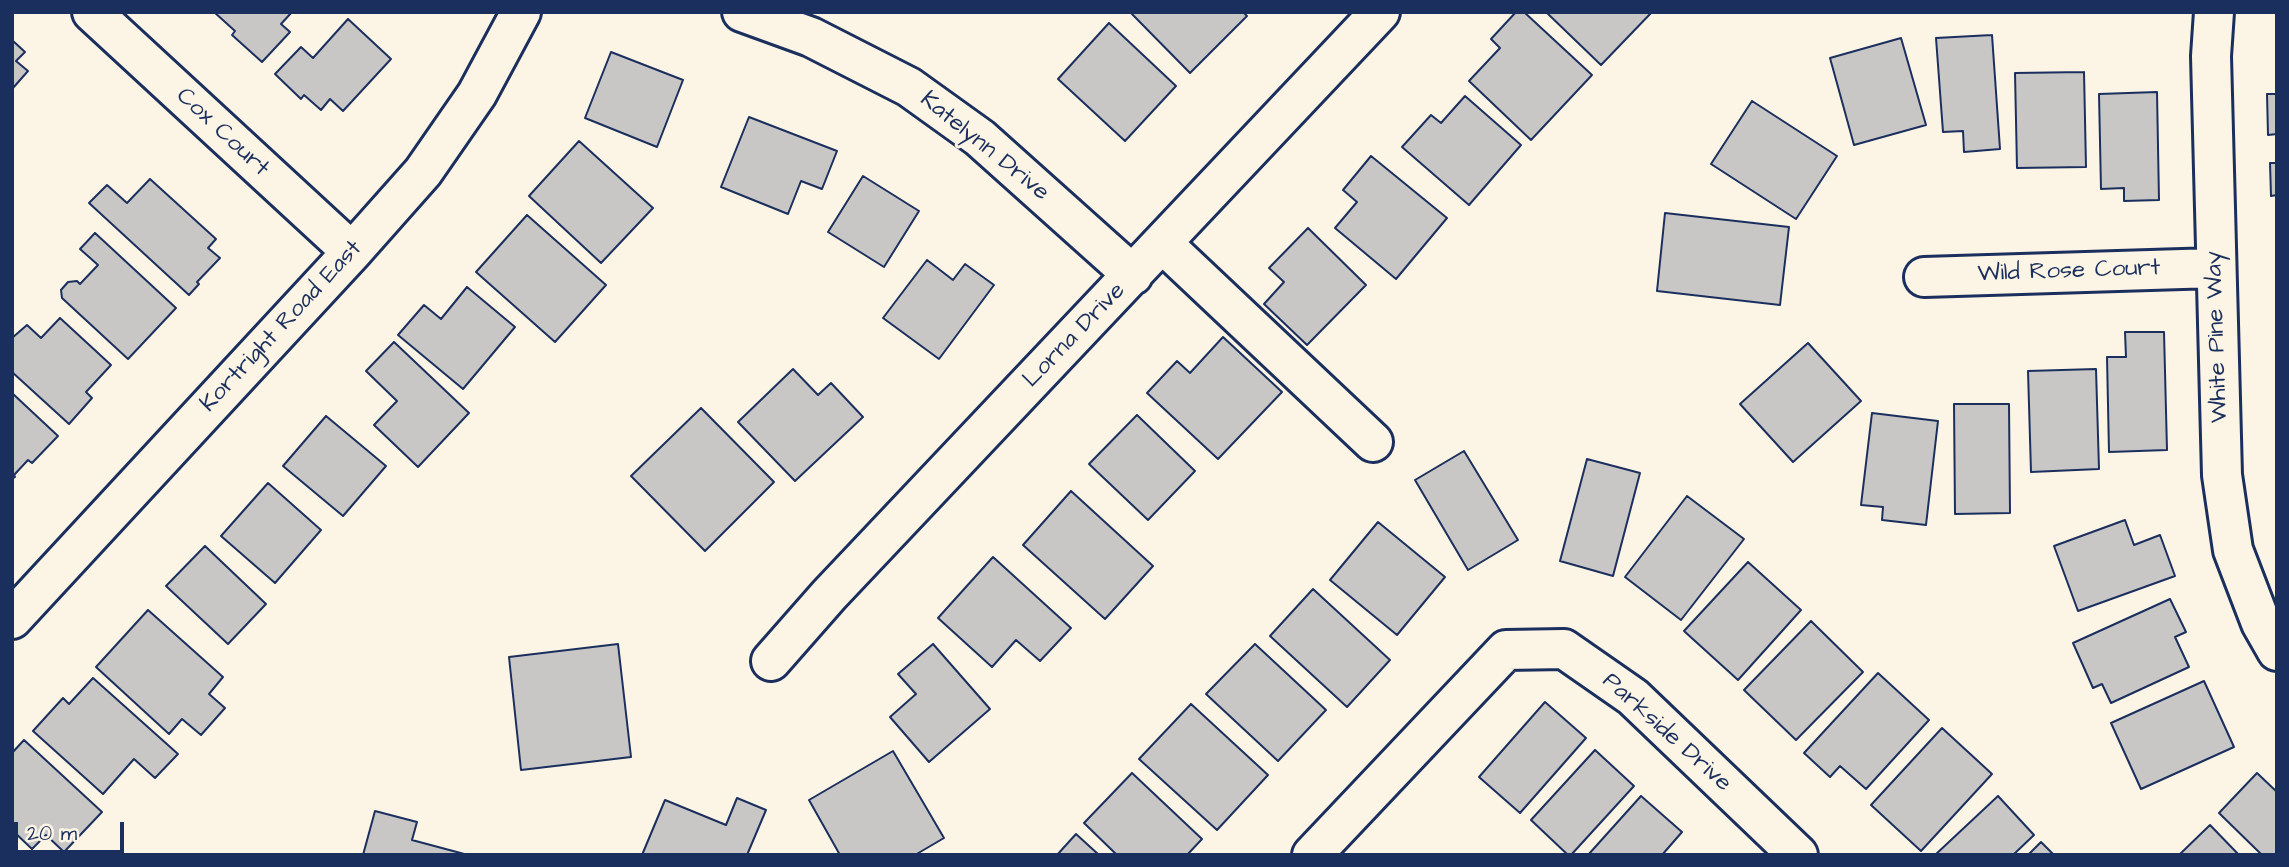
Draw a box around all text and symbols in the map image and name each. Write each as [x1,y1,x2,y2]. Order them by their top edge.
street label: Cox Court [169,83,275,183]
street label: Katelynn Drive [914,86,1054,208]
street label: Kortright Road East [195,235,369,419]
street label: White Pine Way [2201,251,2235,423]
street label: Wild Rose Court [1977,254,2161,290]
street label: Lorna Drive [1018,277,1132,395]
street label: Parkside Drive [1595,667,1737,799]
scale bar [18,808,128,852]
text: 20 m [27,819,77,848]

